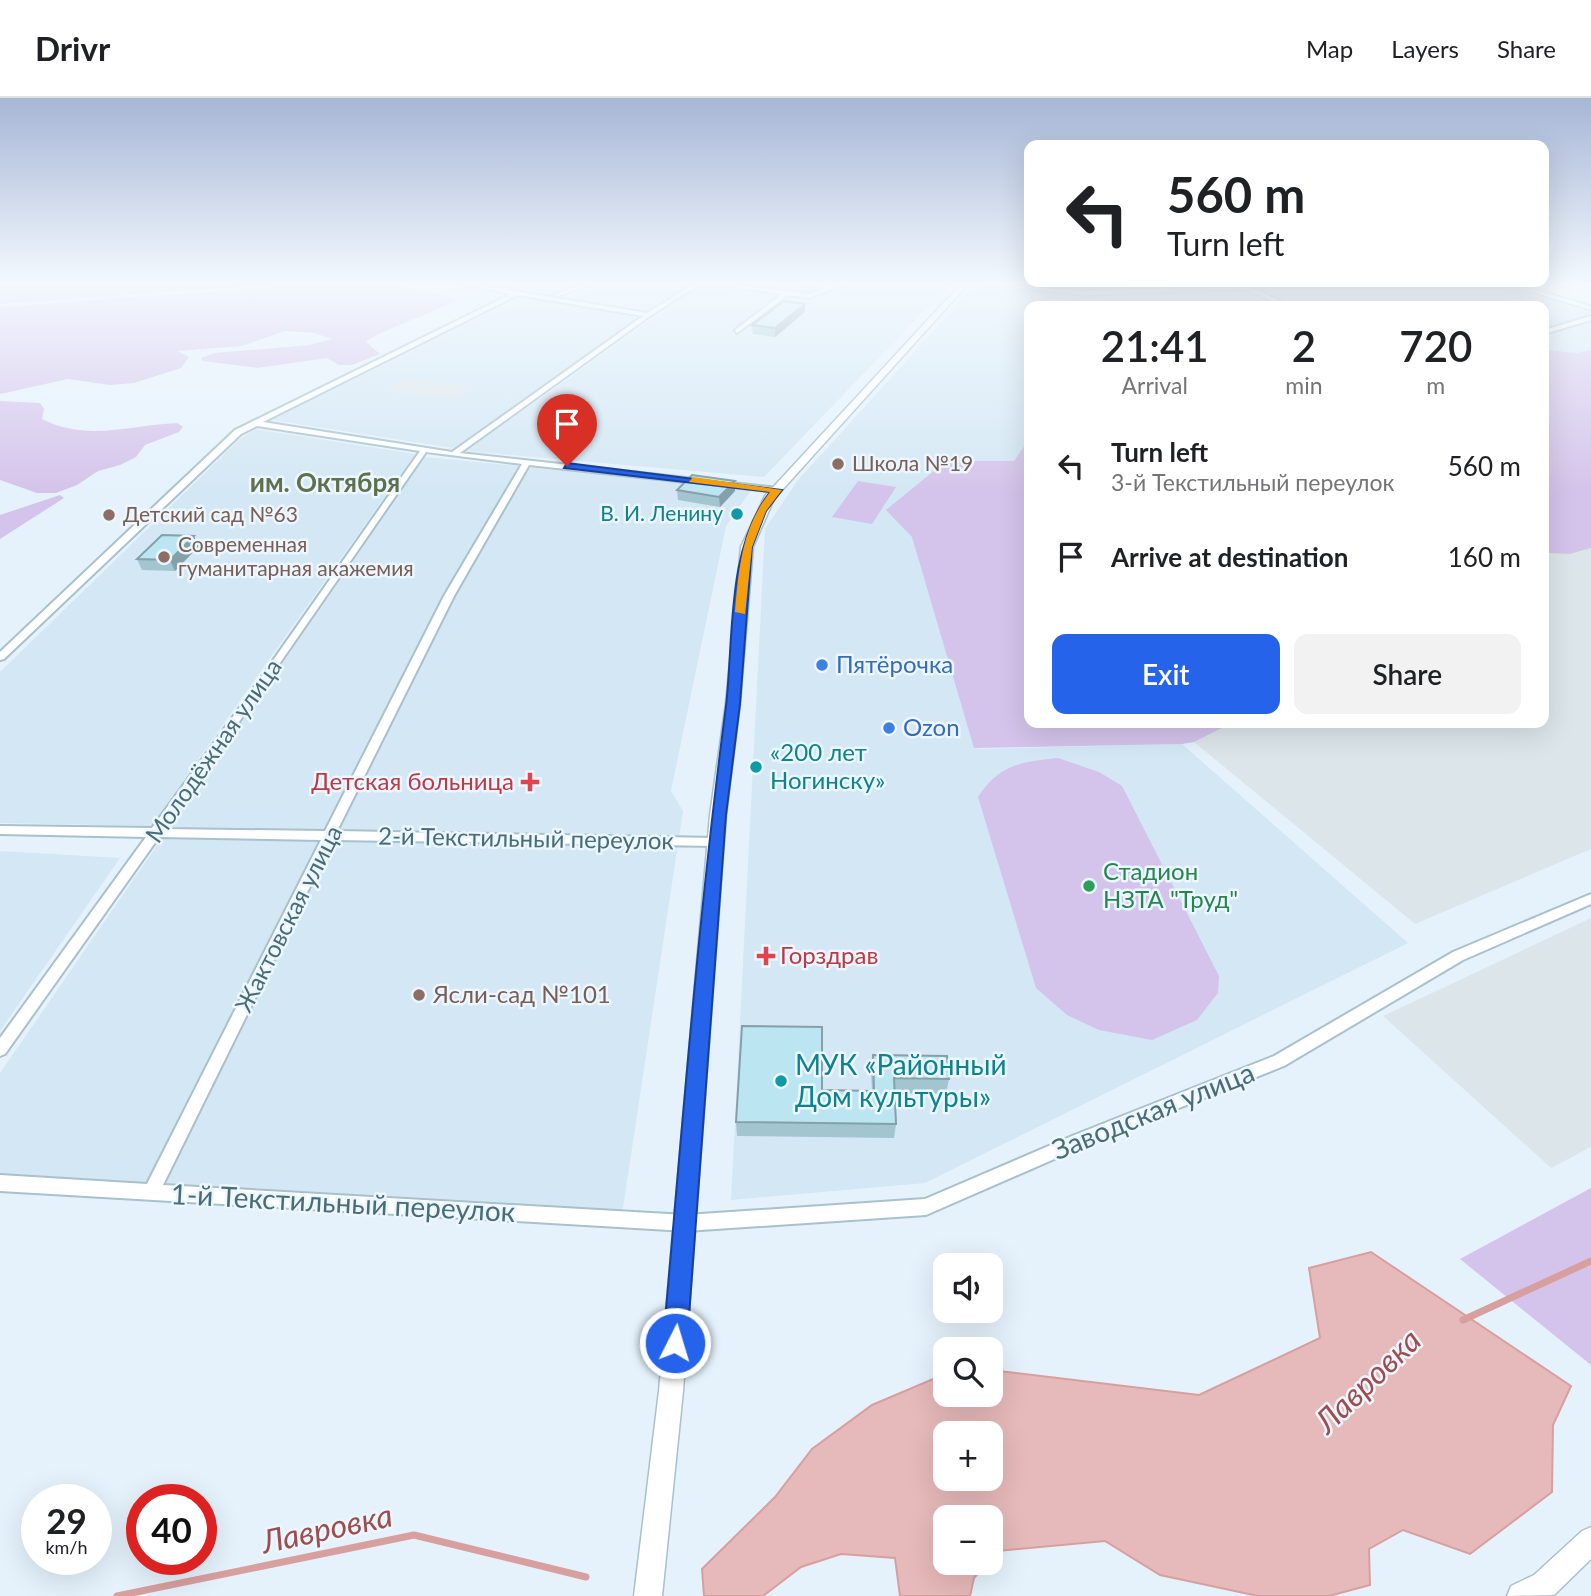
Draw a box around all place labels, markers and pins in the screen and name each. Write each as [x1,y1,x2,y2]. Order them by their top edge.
pin [537,394,597,466]
place label: Школа №19 [852,450,973,475]
marker: Школа №19 [830,456,846,472]
place label: В. И. Ленину [600,500,723,525]
place label: Детский сад №63 [123,501,298,526]
marker: В. И. Ленину [729,506,745,522]
marker: Детский сад №63 [101,507,117,523]
place label: Современная гуманитарная акажемия [178,531,414,580]
marker: Современная гуманитарная акажемия [156,549,172,565]
place label: Пятёрочка [836,649,953,678]
marker: Пятёрочка [814,657,830,673]
place label: Ozon [903,712,960,741]
marker: Ozon [881,720,897,736]
place label: «200 лет Ногинску» [770,737,885,794]
marker: «200 лет Ногинску» [748,759,764,775]
place label: Детская больница [311,766,514,795]
marker: Детская больница [520,772,540,792]
place label: Стадион НЗТА "Труд" [1103,856,1238,913]
marker: Стадион НЗТА "Труд" [1081,878,1097,894]
place label: Горздрав [780,940,878,969]
marker: Горздрав [758,948,774,964]
place label: Ясли-сад №101 [432,979,611,1008]
marker: Ясли-сад №101 [411,987,427,1003]
place label: МУК «Районный Дом культуры» [795,1047,1007,1113]
marker: МУК «Районный Дом культуры» [773,1073,789,1089]

